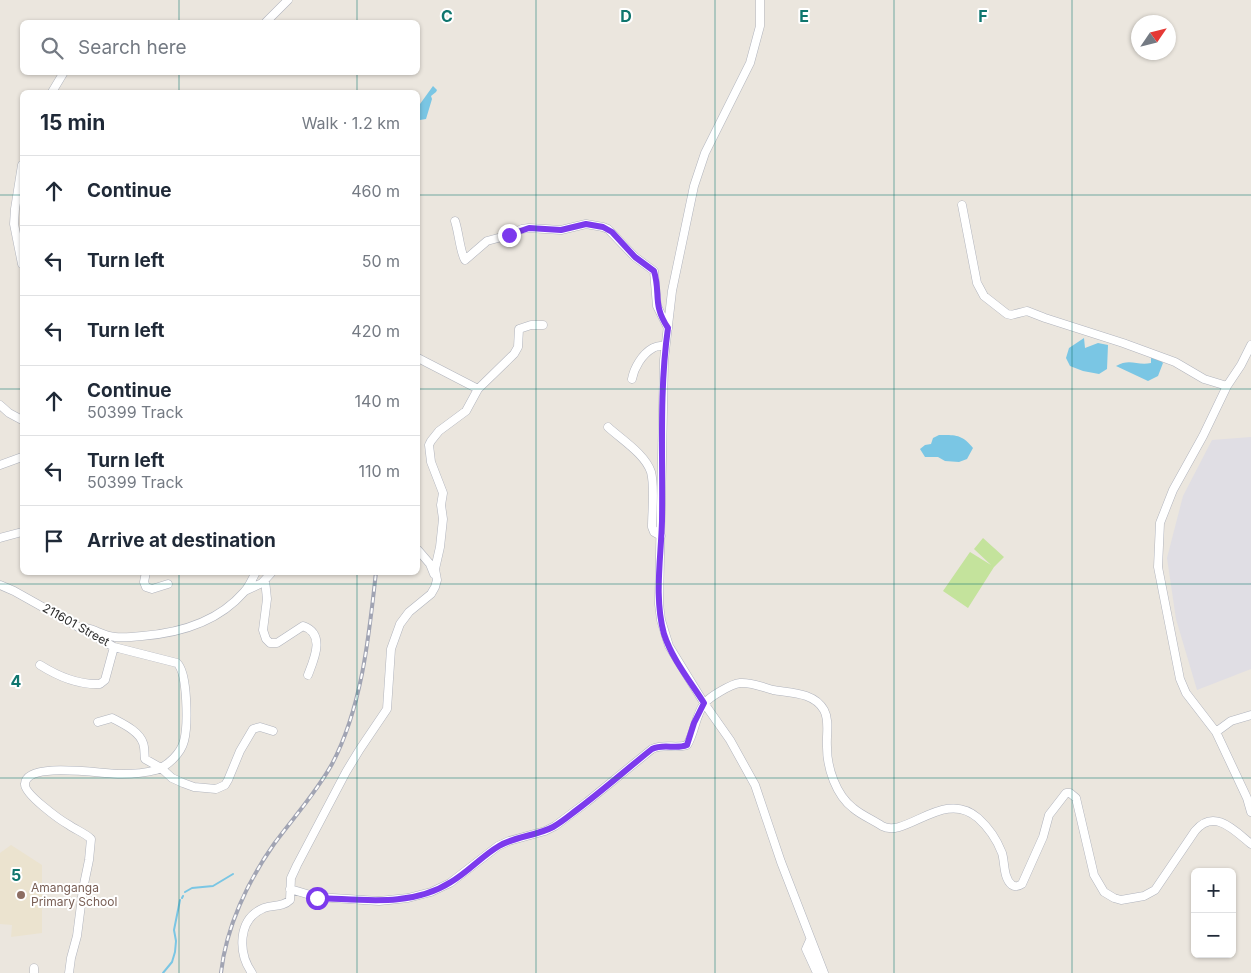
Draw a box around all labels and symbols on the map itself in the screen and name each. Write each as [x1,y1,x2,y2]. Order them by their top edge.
text: C [441,6,453,26]
text: D [620,6,632,26]
text: E [799,6,809,26]
text: F [978,6,988,26]
north arrow [1131,15,1176,60]
route end [498,224,521,247]
street label: 211601 Street [40,600,112,649]
text: 4 [11,671,22,691]
text: 5 [11,865,21,885]
place label: Amanganga Primary School [31,880,117,909]
route start [306,887,329,910]
marker: Amanganga Primary School [15,889,27,901]

